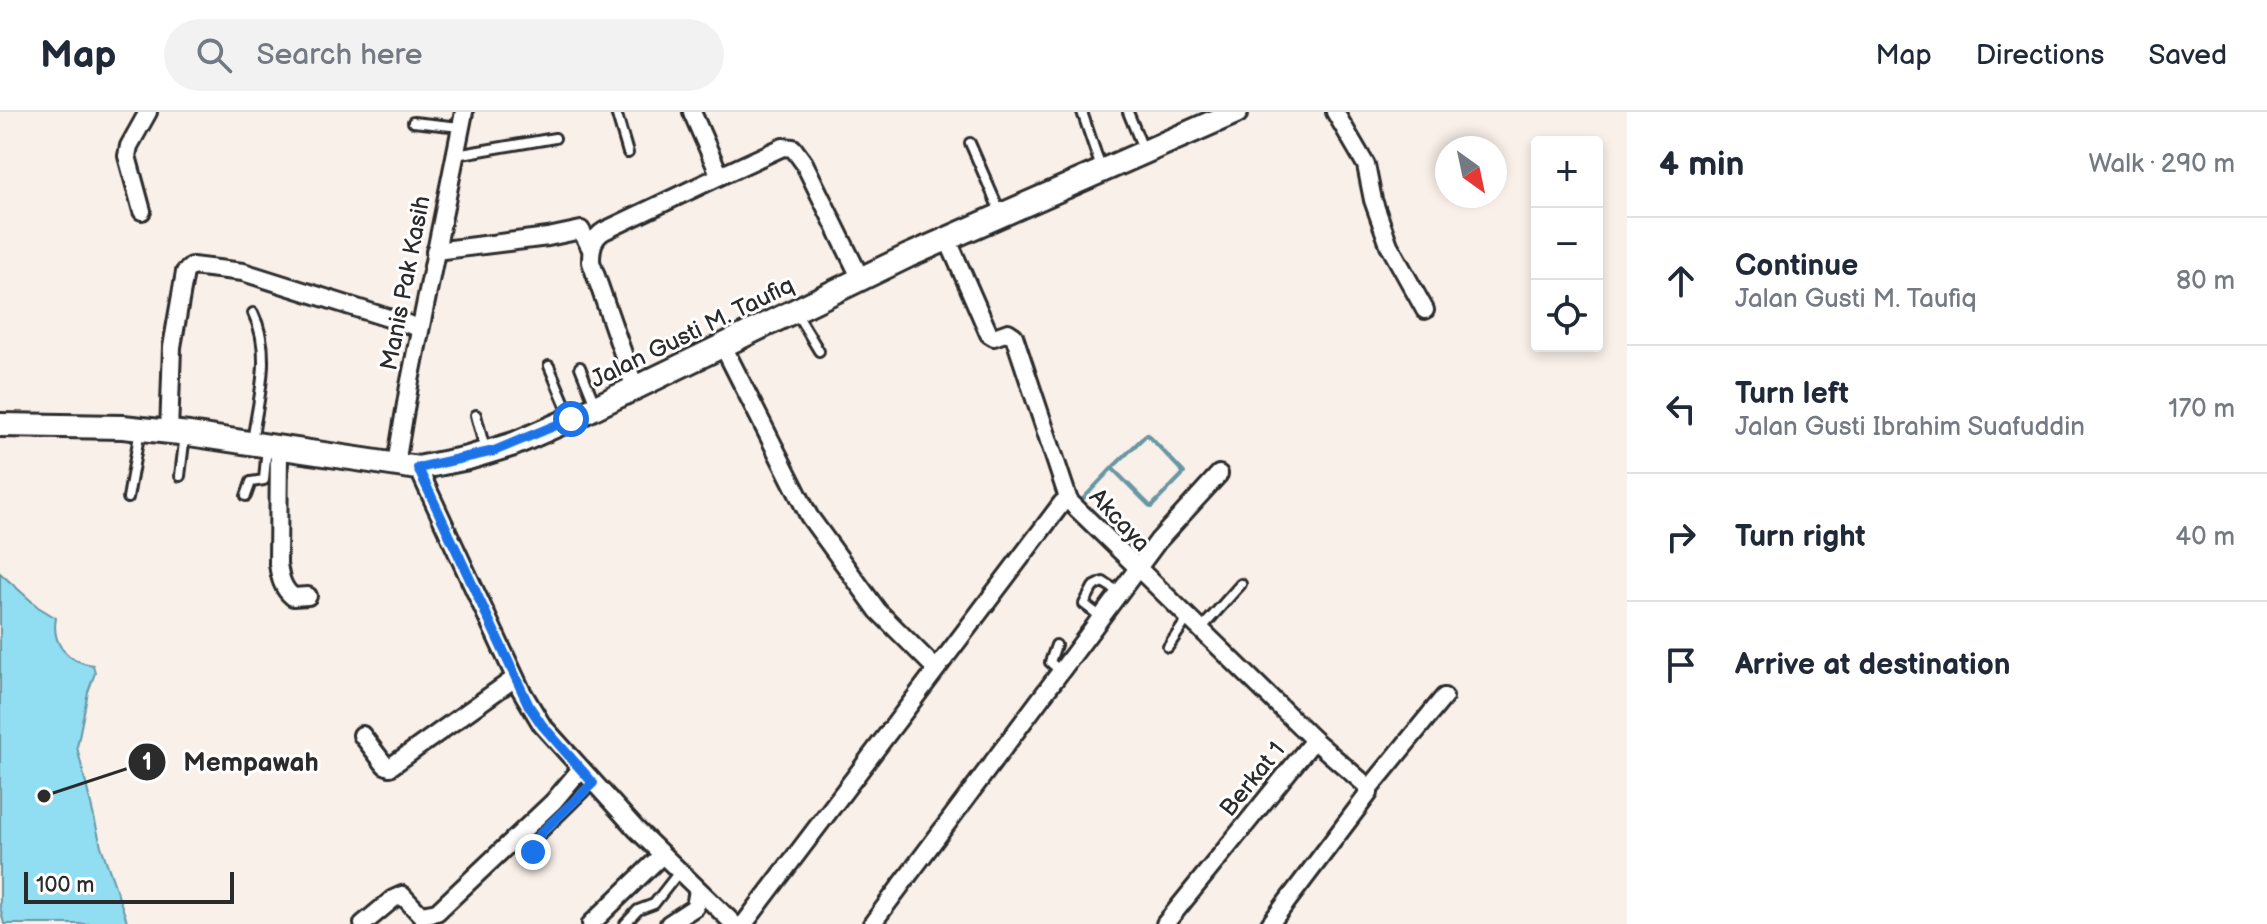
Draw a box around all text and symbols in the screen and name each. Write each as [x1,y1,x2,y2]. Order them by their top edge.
search box [164,19,724,91]
text: Map [40,33,116,78]
icon: search [192,33,236,77]
text: Search here [256,37,423,73]
text: Map [1875,39,1932,72]
text: Directions [1976,39,2104,72]
text: Saved [2148,39,2227,72]
north arrow [1435,136,1507,208]
map controls [1531,136,1603,352]
button: + [1531,136,1603,208]
text: 4 min [1659,144,1745,185]
text: Walk · 290 m [2088,149,2235,180]
street label: Manis Pak Kasih [374,193,437,373]
button: − [1531,208,1603,280]
text: Continue [1735,248,1858,284]
icon: ahead [1659,259,1703,303]
text: 80 m [2176,266,2235,297]
street label: Jalan Gusti M. Taufiq [586,271,799,394]
button: locate [1531,280,1603,352]
text: Jalan Gusti M. Taufiq [1735,284,1976,315]
text: Turn left [1735,376,1849,412]
icon: left [1659,387,1703,431]
text: 170 m [2168,394,2235,425]
route start [553,401,589,437]
text: Jalan Gusti Ibrahim Suafuddin [1735,412,2085,443]
street label: Akcaya [1083,483,1156,558]
icon: right [1659,515,1703,559]
text: Turn right [1735,519,1866,555]
text: 40 m [2175,522,2235,553]
icon: arrive [1659,643,1703,687]
text: Arrive at destination [1735,647,2011,683]
street label: Berkat 1 [1214,736,1291,822]
callout: Mempawah [127,737,335,787]
text: 1 [142,748,152,777]
text: Mempawah [183,748,319,779]
route end [515,834,551,870]
scale bar [24,868,234,904]
text: 100 m [36,872,95,899]

